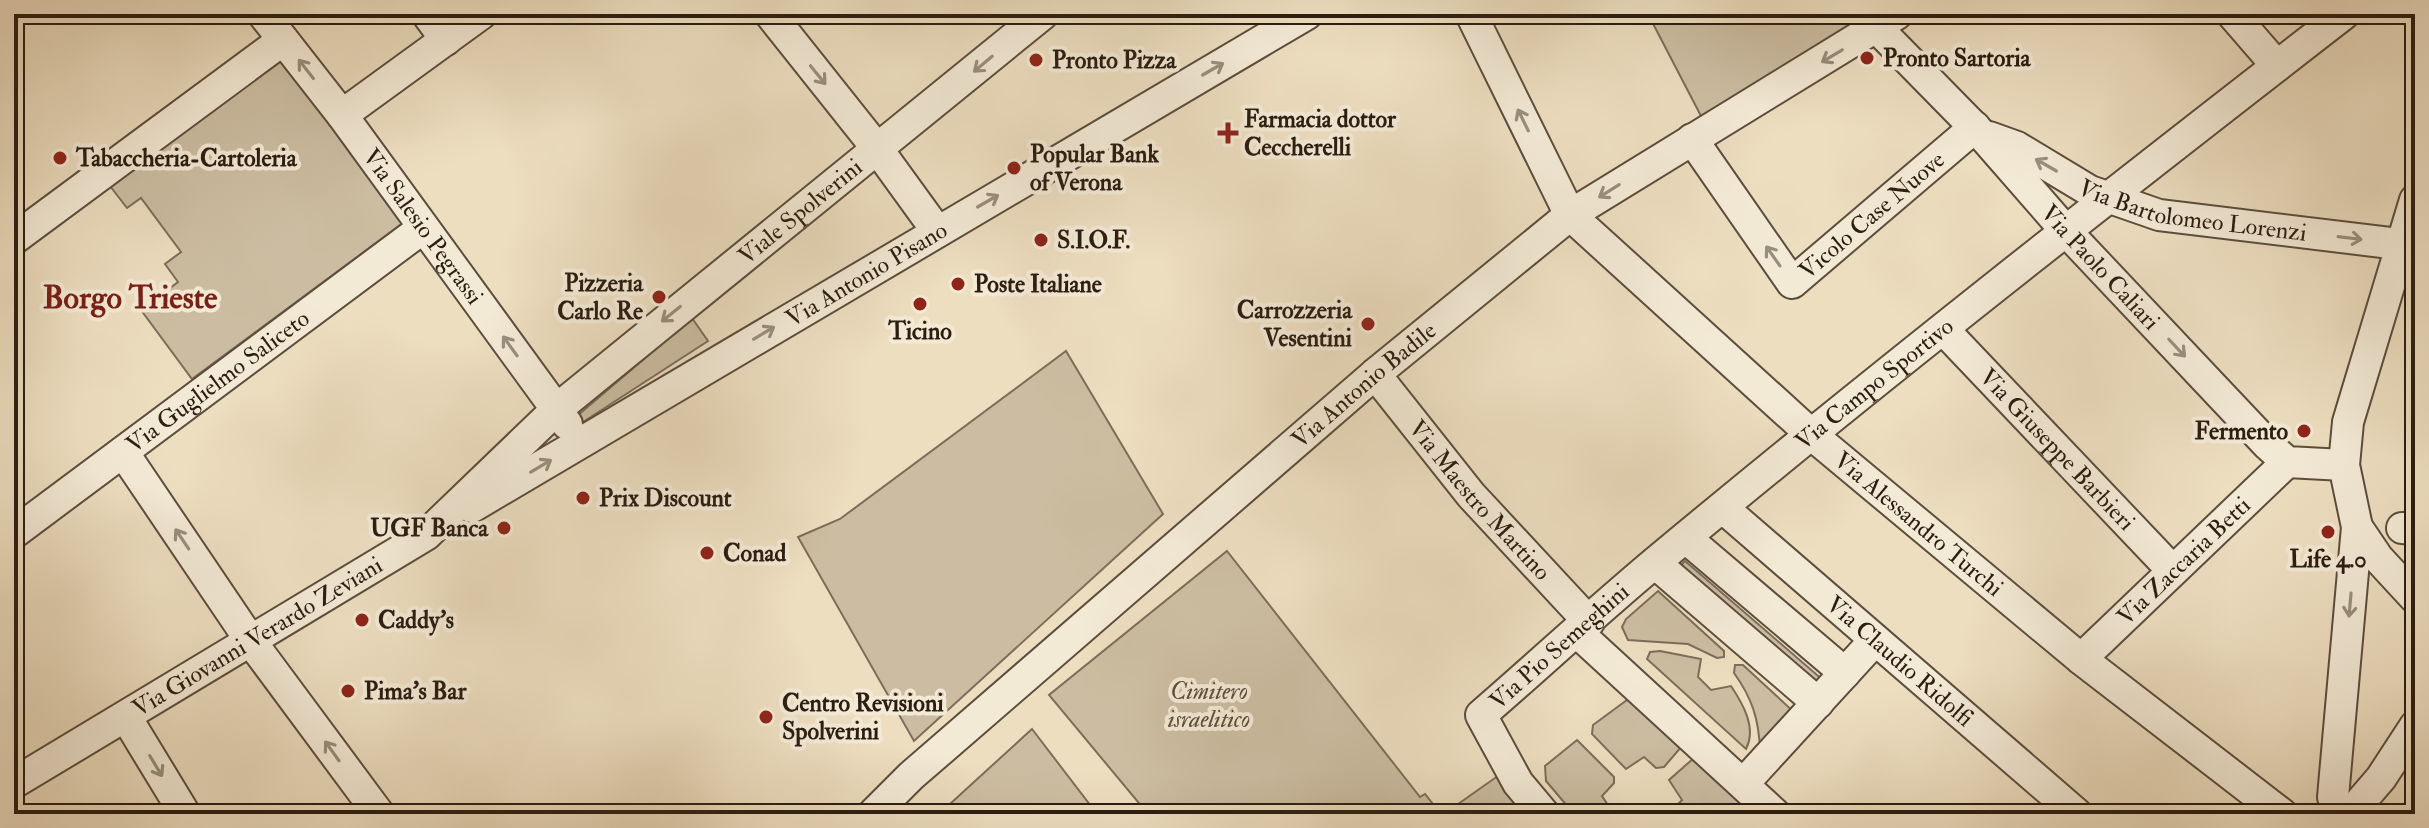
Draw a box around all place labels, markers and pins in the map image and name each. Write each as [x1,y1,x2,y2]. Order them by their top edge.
place label: Pronto Sartoria [1883,43,2032,74]
place label: Pronto Pizza [1052,45,1177,76]
marker: Pronto Sartoria [1858,49,1876,67]
marker: Pronto Pizza [1027,51,1045,69]
place label: Farmacia dottor Ceccherelli [1244,104,1397,163]
marker: Farmacia dottor Ceccherelli [1219,124,1237,142]
place label: Popular Bank of Verona [1030,139,1159,198]
place label: Tabaccheria-Cartoleria [75,143,298,174]
marker: Tabaccheria-Cartoleria [51,149,69,167]
marker: Popular Bank of Verona [1005,159,1023,177]
place label: S.I.O.F. [1057,225,1131,256]
marker: S.I.O.F. [1032,231,1050,249]
place label: Pizzeria Carlo Re [557,268,644,327]
place label: Poste Italiane [974,269,1102,300]
marker: Poste Italiane [949,275,967,293]
marker: Pizzeria Carlo Re [650,288,668,306]
marker: Ticino [911,295,929,313]
place label: Carrozzeria Vesentini [1237,295,1353,354]
marker: Carrozzeria Vesentini [1359,315,1377,333]
place label: Ticino [887,316,952,347]
place label: Fermento [2194,416,2288,447]
marker: Fermento [2295,422,2313,440]
place label: Prix Discount [599,483,732,514]
marker: Prix Discount [574,489,592,507]
place label: UGF Banca [370,513,489,544]
marker: UGF Banca [495,519,513,537]
marker: Life 4.0 [2319,523,2337,541]
place label: Conad [723,538,786,569]
marker: Conad [698,544,716,562]
place label: Life 4.0 [2290,544,2366,575]
place label: Caddy's [378,605,454,636]
marker: Caddy's [353,611,371,629]
place label: Pima's Bar [364,676,467,707]
marker: Pima's Bar [339,682,357,700]
place label: Centro Revisioni Spolverini [782,688,944,747]
marker: Centro Revisioni Spolverini [757,708,775,726]

